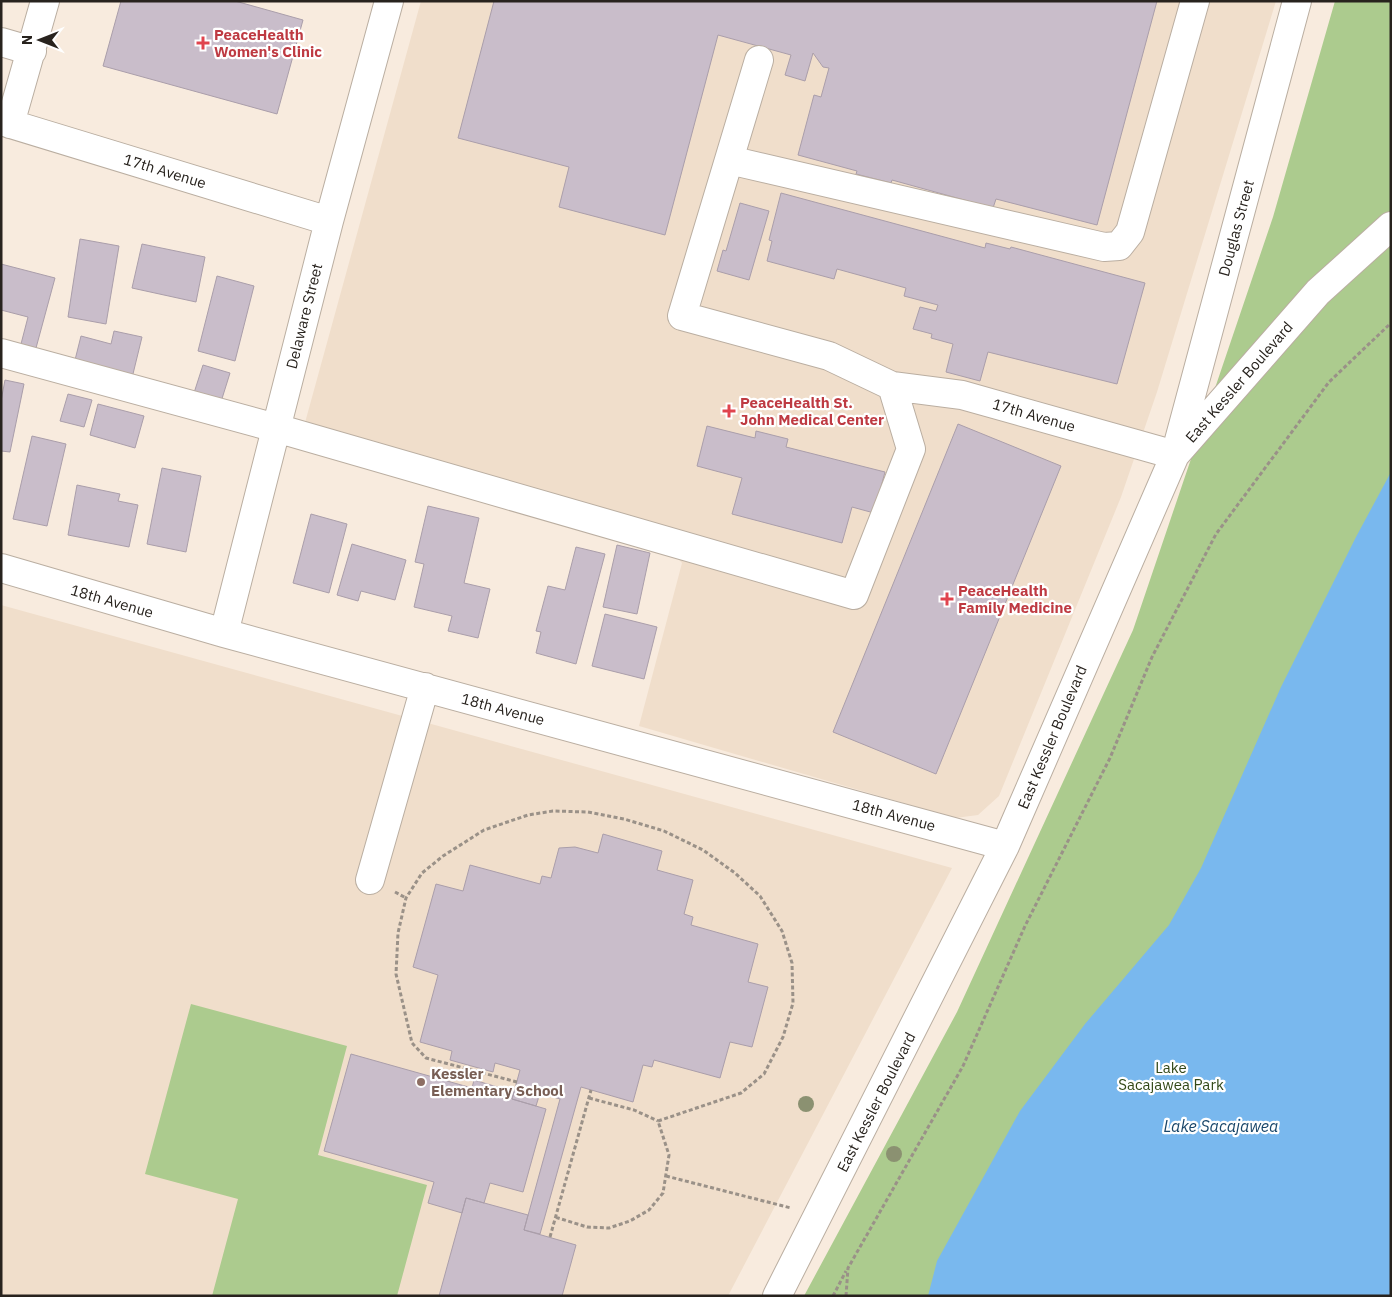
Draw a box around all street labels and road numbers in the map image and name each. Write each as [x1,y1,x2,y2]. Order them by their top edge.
street label: 17th Avenue [121,149,209,193]
street label: Douglas Street [1214,178,1258,278]
street label: Delaware Street [282,261,326,371]
street label: East Kessler Boulevard [1181,318,1297,446]
street label: 17th Avenue [990,394,1078,436]
street label: 18th Avenue [68,580,156,622]
street label: East Kessler Boulevard [1013,662,1091,812]
street label: 18th Avenue [459,689,547,729]
street label: 18th Avenue [850,795,938,835]
street label: East Kessler Boulevard [833,1029,919,1175]

